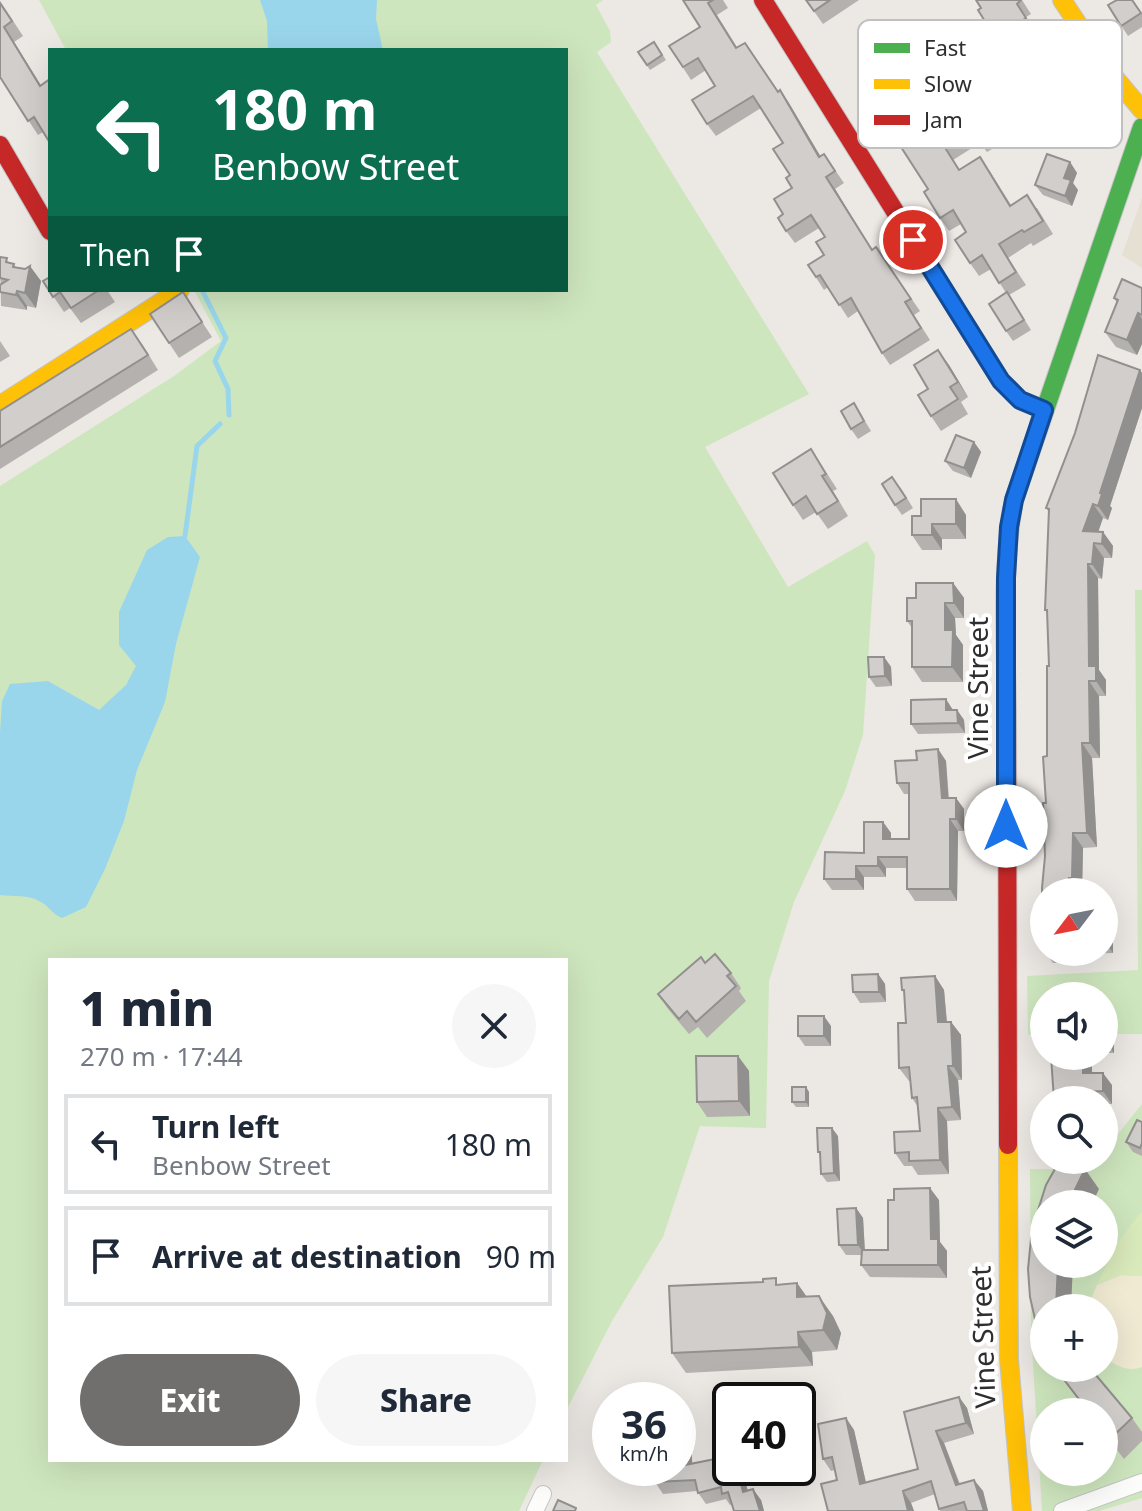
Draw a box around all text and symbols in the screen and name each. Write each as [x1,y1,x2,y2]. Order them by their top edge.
legend [858,20,1122,148]
text: Fast [924,32,966,62]
text: Slow [924,68,973,98]
text: 180 m [212,70,377,146]
icon: left [80,80,184,184]
text: Jam [922,104,963,134]
text: Benbow Street [212,142,459,191]
pin [879,206,947,274]
icon: arrive [891,218,935,262]
icon: arrive [167,232,211,276]
text: Then [80,234,151,275]
street label: Vine Street [958,617,996,759]
position arrow [964,784,1048,868]
north arrow [1030,878,1118,966]
map controls [1030,878,1118,1486]
text: 1 min [80,975,214,1040]
button: sound [1030,982,1118,1070]
button: close [452,984,536,1068]
text: 270 m · 17:44 [80,1038,243,1074]
button: search [1030,1086,1118,1174]
text: Turn left [152,1106,280,1147]
icon: left [84,1122,128,1166]
text: 180 m [445,1124,532,1165]
text: Benbow Street [152,1147,331,1183]
button: layers [1030,1190,1118,1278]
icon: arrive [84,1234,128,1278]
text: Arrive at destination [152,1236,462,1277]
text: 90 m [486,1236,556,1277]
street label: Vine Street [961,1265,1003,1409]
button: + [1030,1294,1118,1382]
button: Exit [80,1354,300,1446]
button: Share [316,1354,536,1446]
speed limit sign: 40 [712,1382,816,1486]
text: 36 [621,1396,667,1451]
button: − [1030,1398,1118,1486]
text: km/h [619,1440,669,1467]

